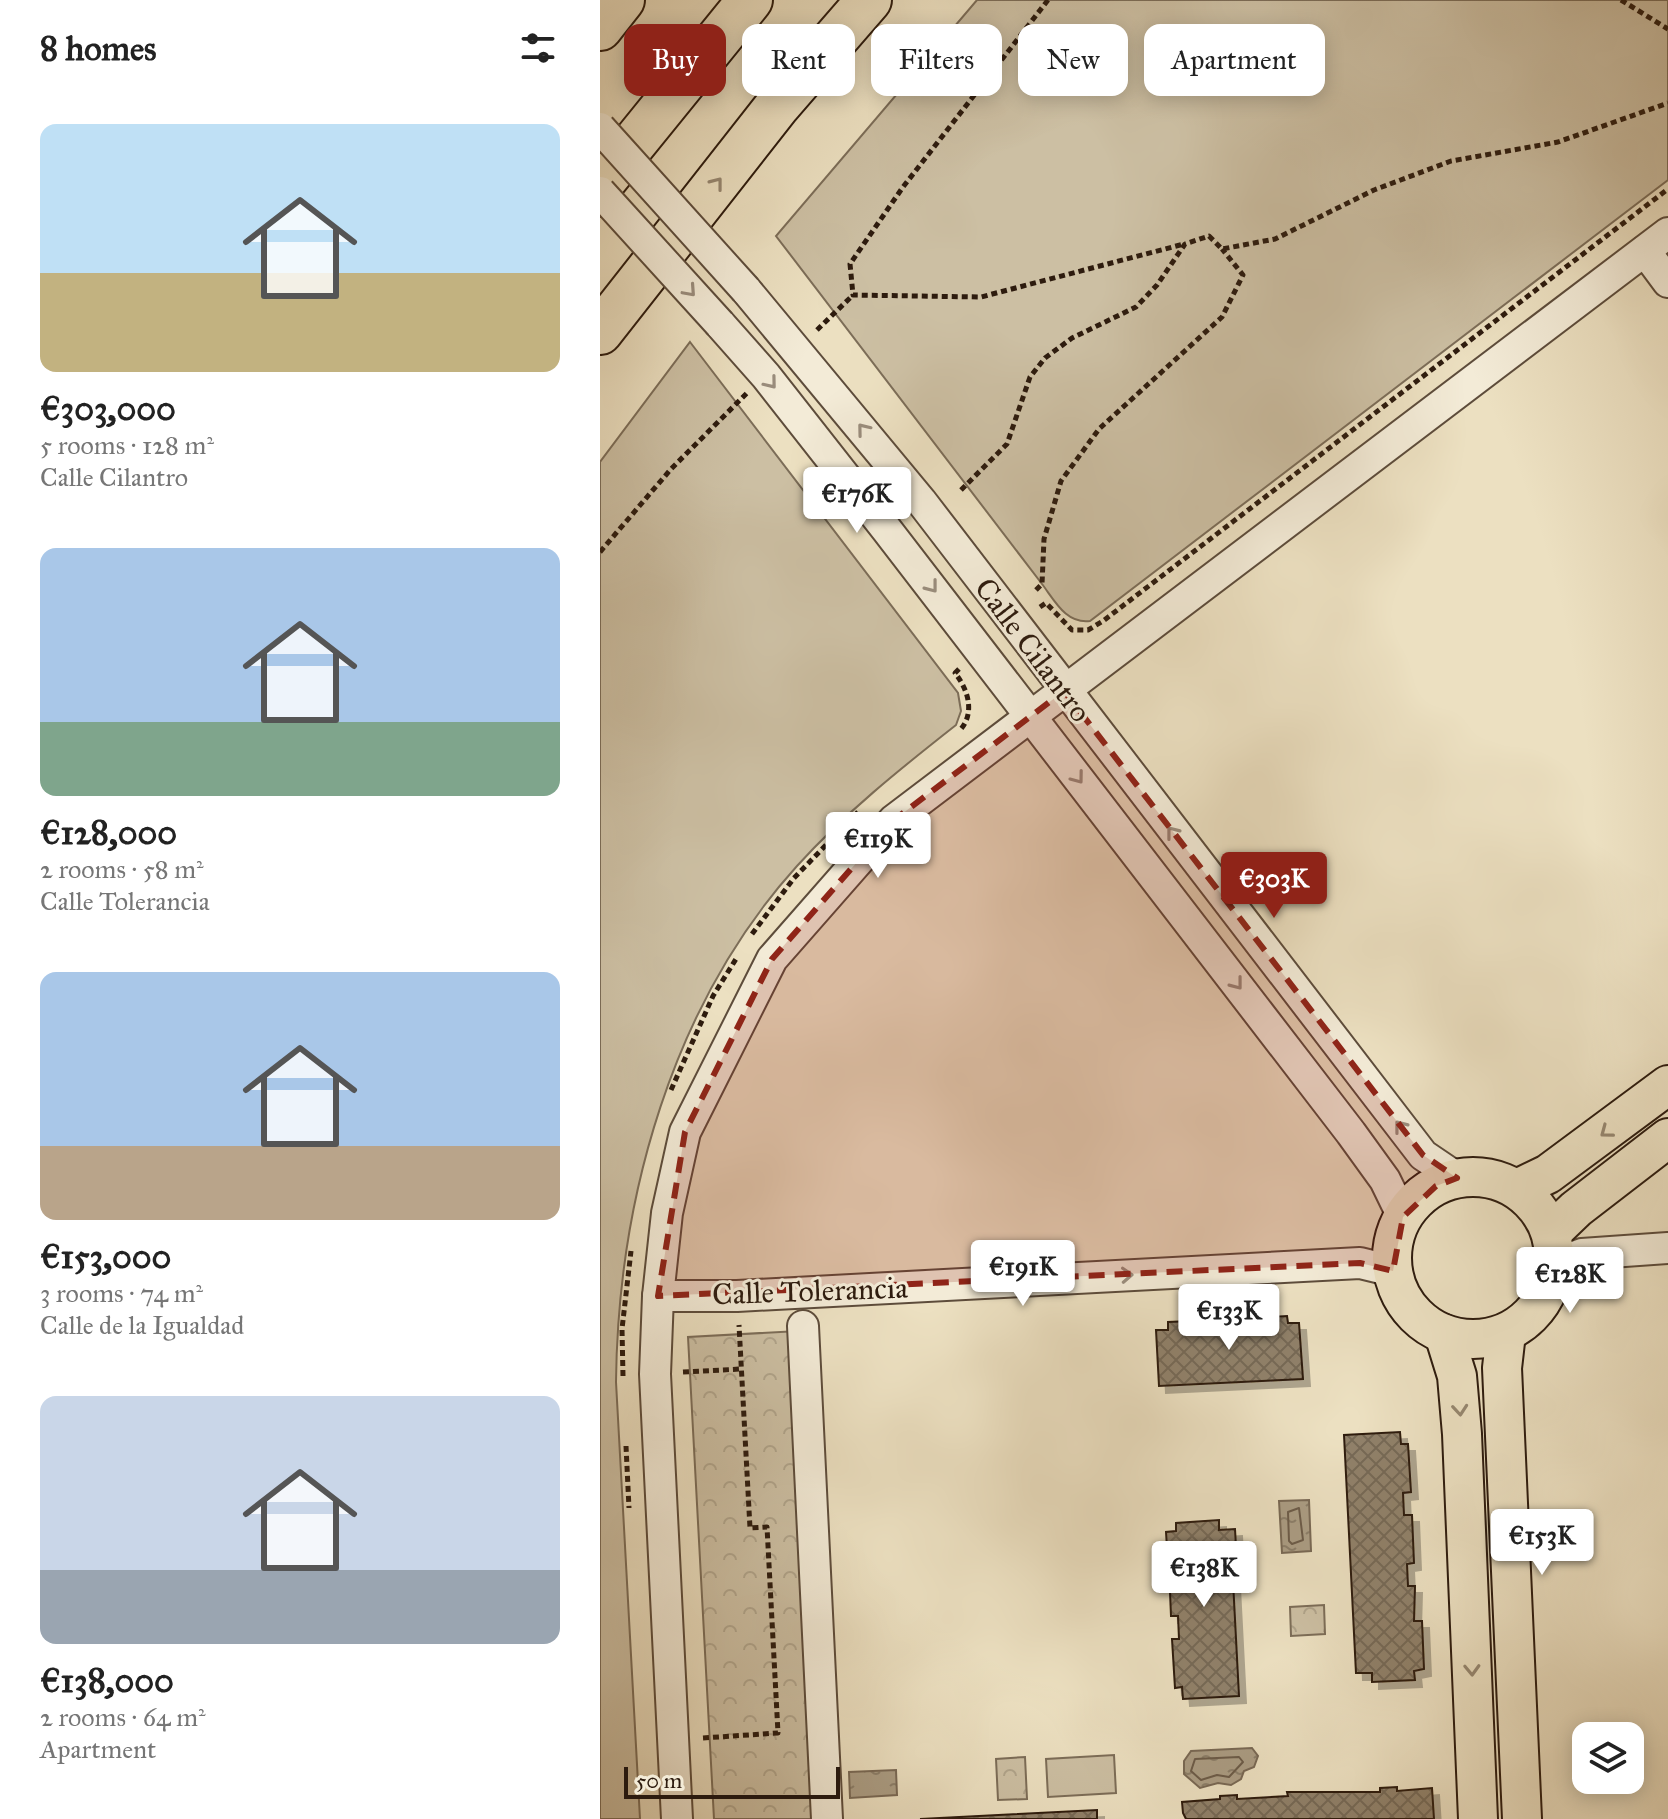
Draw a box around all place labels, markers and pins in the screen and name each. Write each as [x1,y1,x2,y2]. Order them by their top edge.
pin: €176K [801,467,913,535]
pin: €119K [822,812,934,880]
pin: €303K [1218,852,1330,920]
pin: €191K [967,1240,1079,1308]
pin: €128K [1514,1247,1626,1315]
pin: €133K [1173,1284,1285,1352]
pin: €153K [1486,1509,1598,1577]
pin: €138K [1148,1541,1260,1609]

